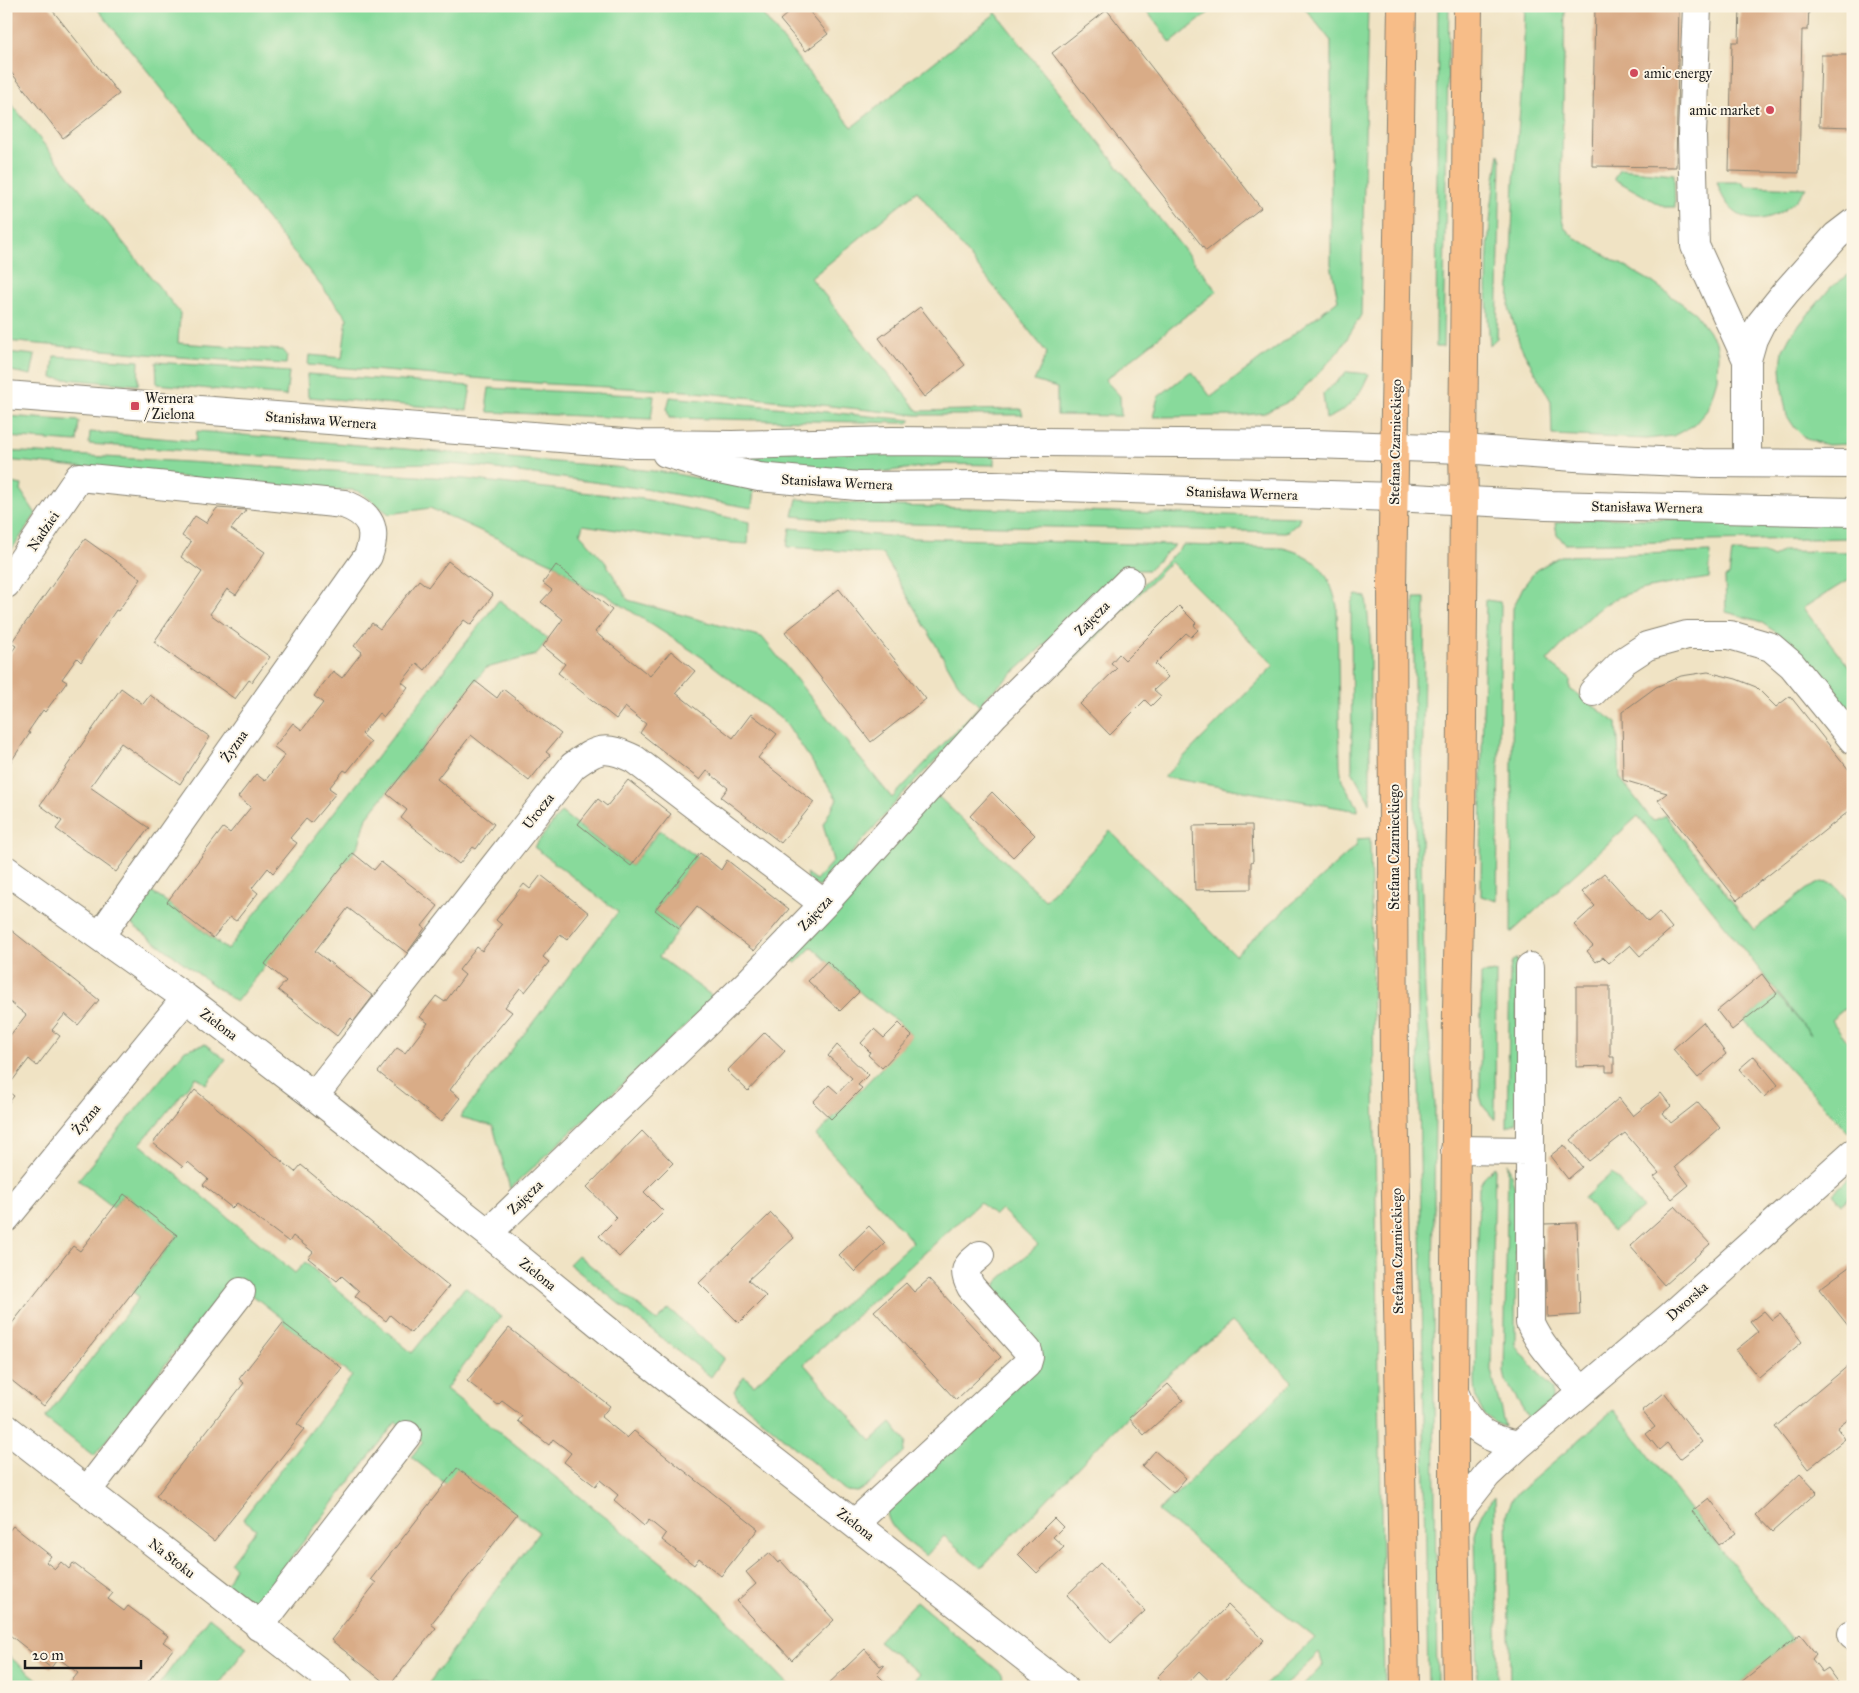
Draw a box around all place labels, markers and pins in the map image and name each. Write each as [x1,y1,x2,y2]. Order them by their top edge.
place label: amic energy [1644,65,1712,82]
marker: amic energy [1628,67,1640,79]
place label: amic market [1690,102,1760,119]
marker: amic market [1764,104,1776,116]
place label: Wernera / Zielona [144,390,195,423]
marker: Wernera / Zielona [129,400,141,412]

